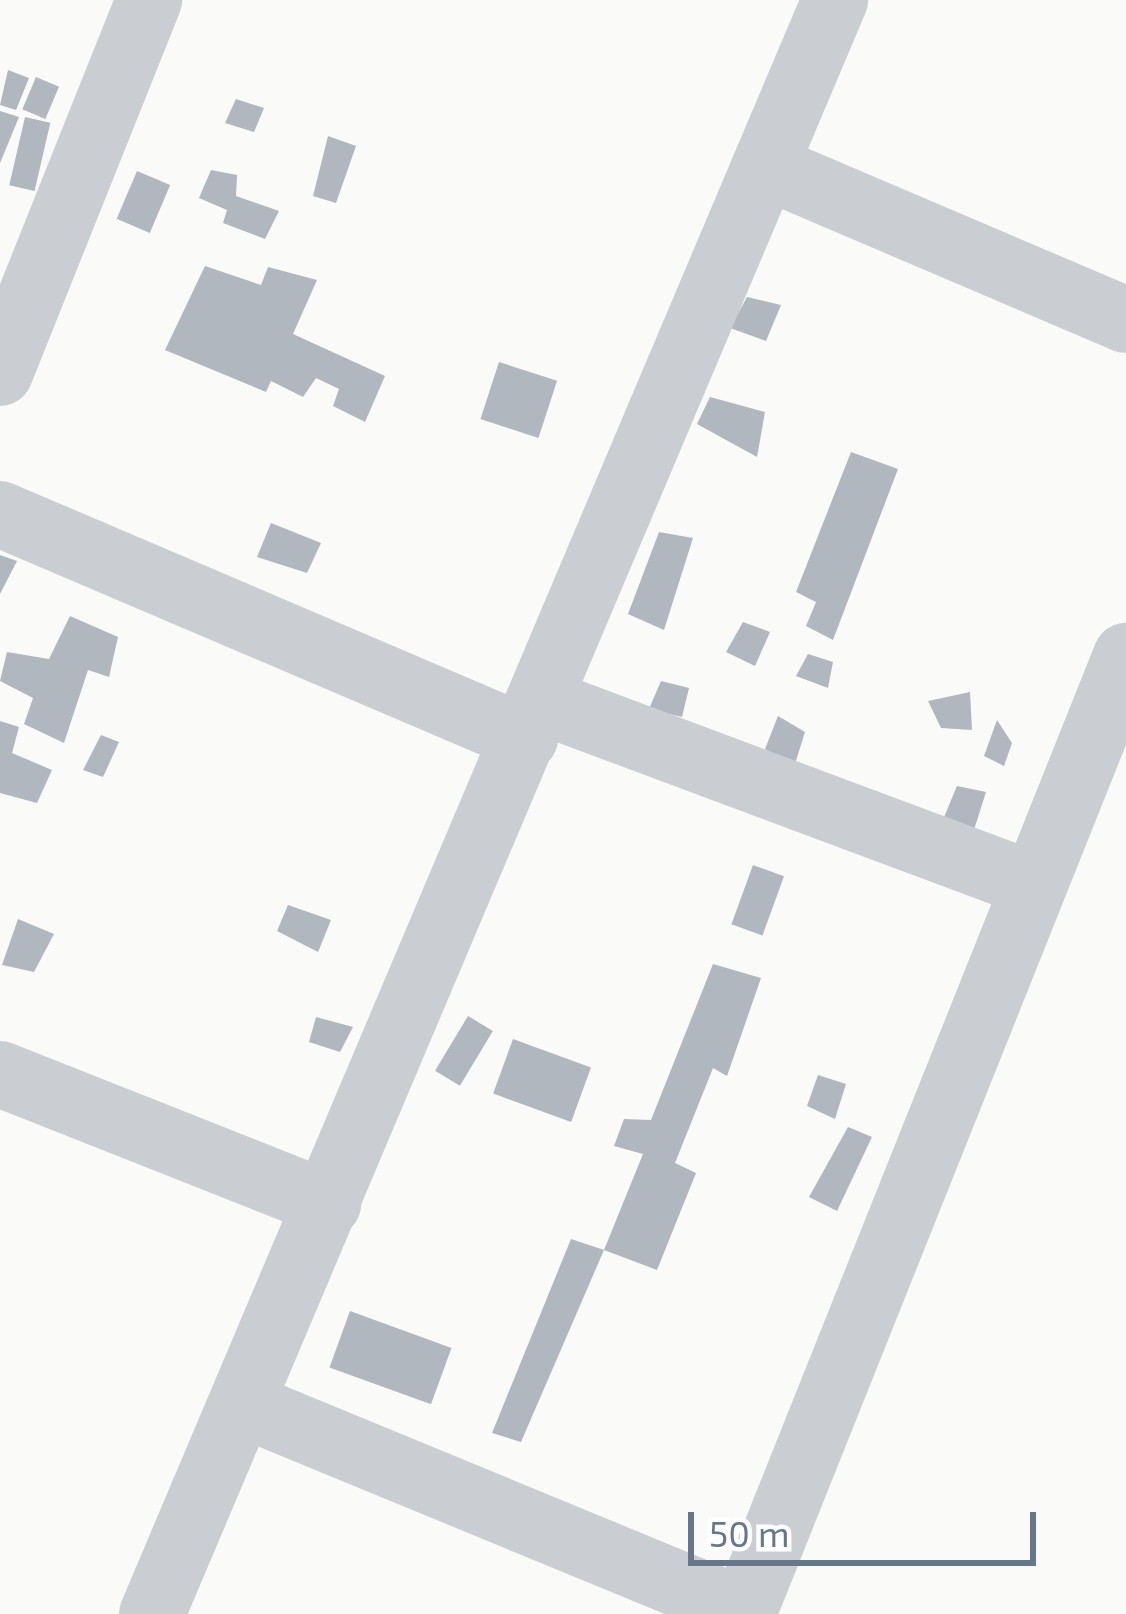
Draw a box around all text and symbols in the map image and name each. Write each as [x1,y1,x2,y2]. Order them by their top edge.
scale bar [694,1488,1042,1562]
text: 50 m [709,1511,790,1554]

